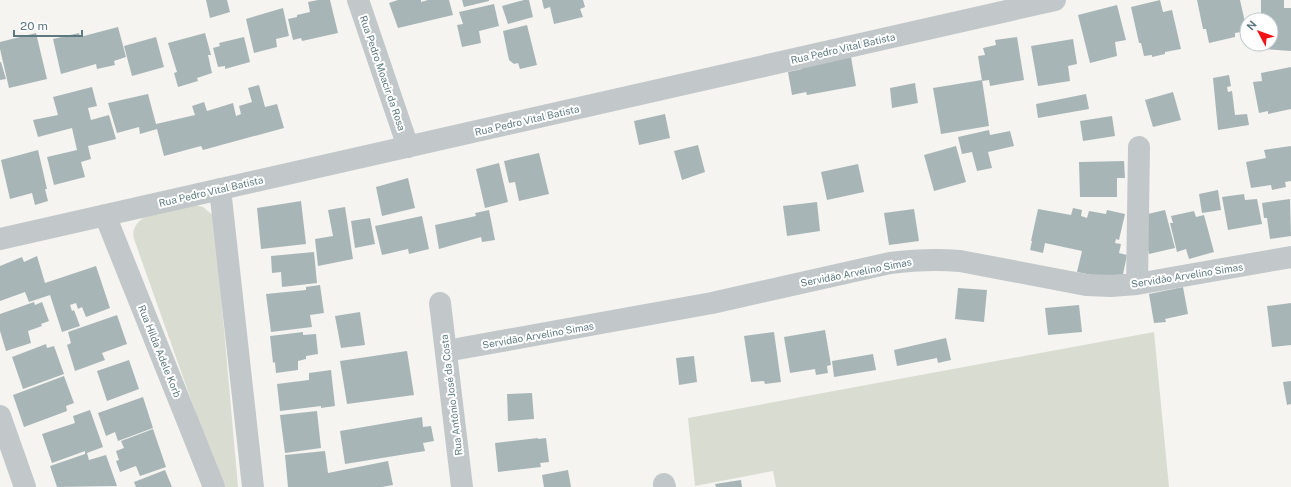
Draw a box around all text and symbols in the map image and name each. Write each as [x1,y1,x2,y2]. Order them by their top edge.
scale bar [14,12,82,38]
north arrow [1239,12,1279,52]
street label: Rua Pedro Moacir da Rosa [358,14,408,132]
text: N [1244,18,1259,33]
text: 20 m [20,19,48,33]
street label: Rua Pedro Vital Batista [790,30,896,66]
street label: Rua Pedro Vital Batista [474,102,580,138]
street label: Rua Pedro Vital Batista [158,173,264,209]
street label: Servidão Arvelino Simas [799,255,913,289]
street label: Servidão Arvelino Simas [1130,260,1244,290]
street label: Rua Hilda Adele Korb [136,303,184,399]
street label: Servidão Arvelino Simas [481,319,595,351]
street label: Rua Antônio José da Costa [438,334,464,456]

